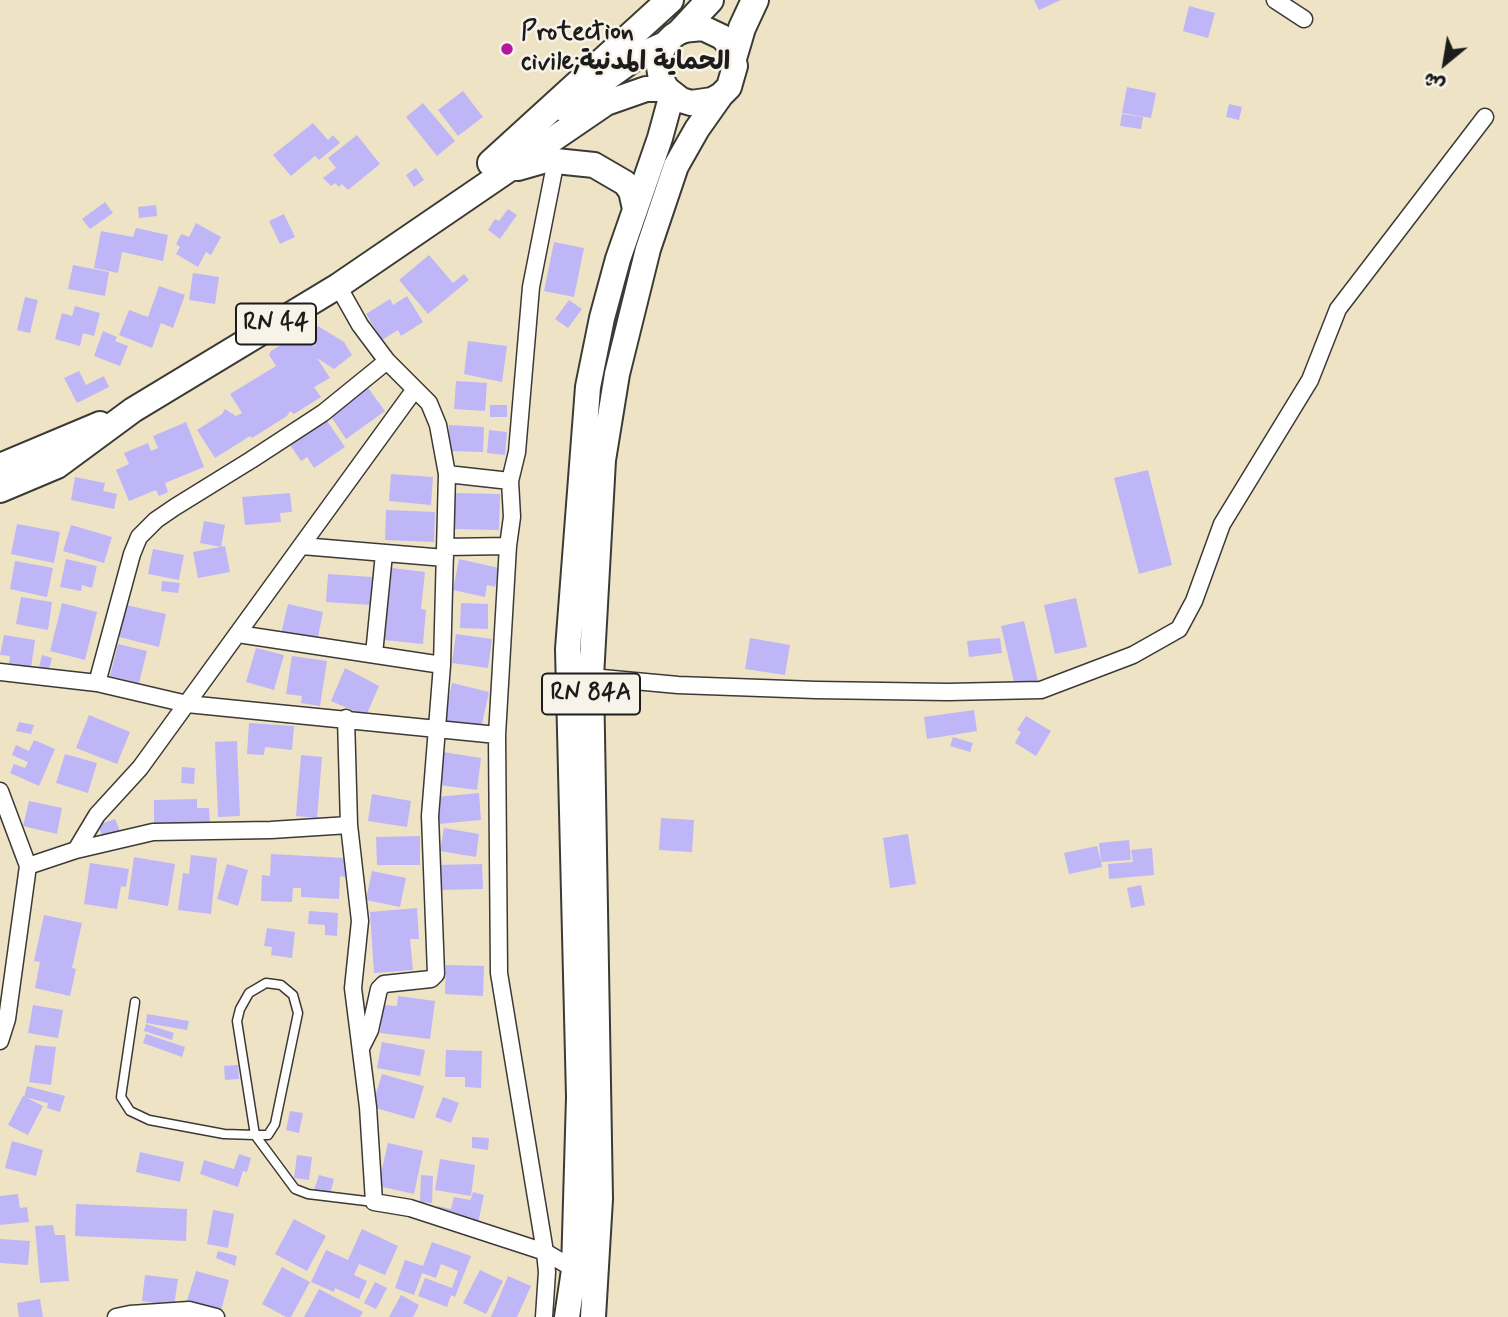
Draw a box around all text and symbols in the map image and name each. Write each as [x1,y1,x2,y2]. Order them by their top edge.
place label: Protection civile;الحماية المدنية [521,18,730,80]
north arrow [1410,28,1480,98]
marker: Protection civile;الحماية المدنية [499,41,515,57]
text: ش [1419,66,1450,98]
road number: RN 44 [236,304,316,344]
road number: RN 84A [542,674,640,714]

